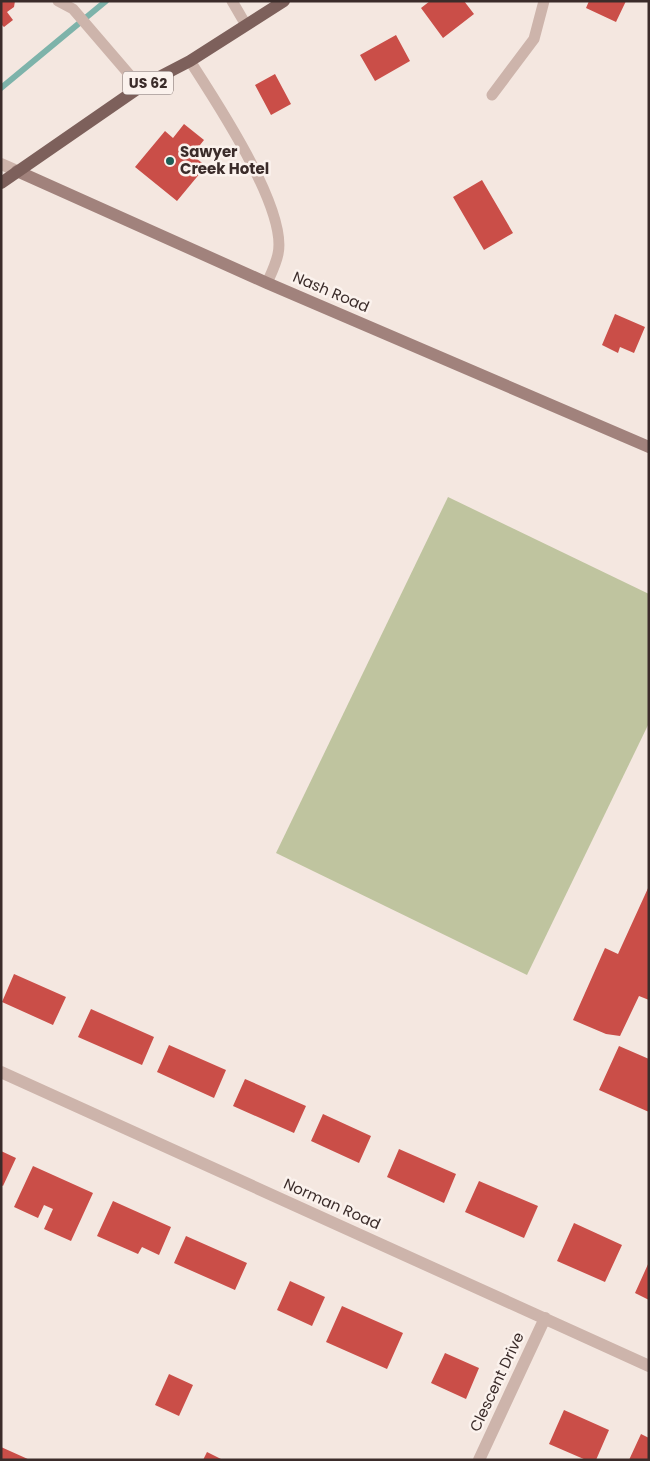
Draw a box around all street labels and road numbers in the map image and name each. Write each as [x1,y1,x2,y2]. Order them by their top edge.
road number: US 62 [123,72,173,95]
street label: Nash Road [290,266,373,317]
street label: Norman Road [280,1173,384,1234]
street label: Clescent Drive [464,1329,529,1435]

